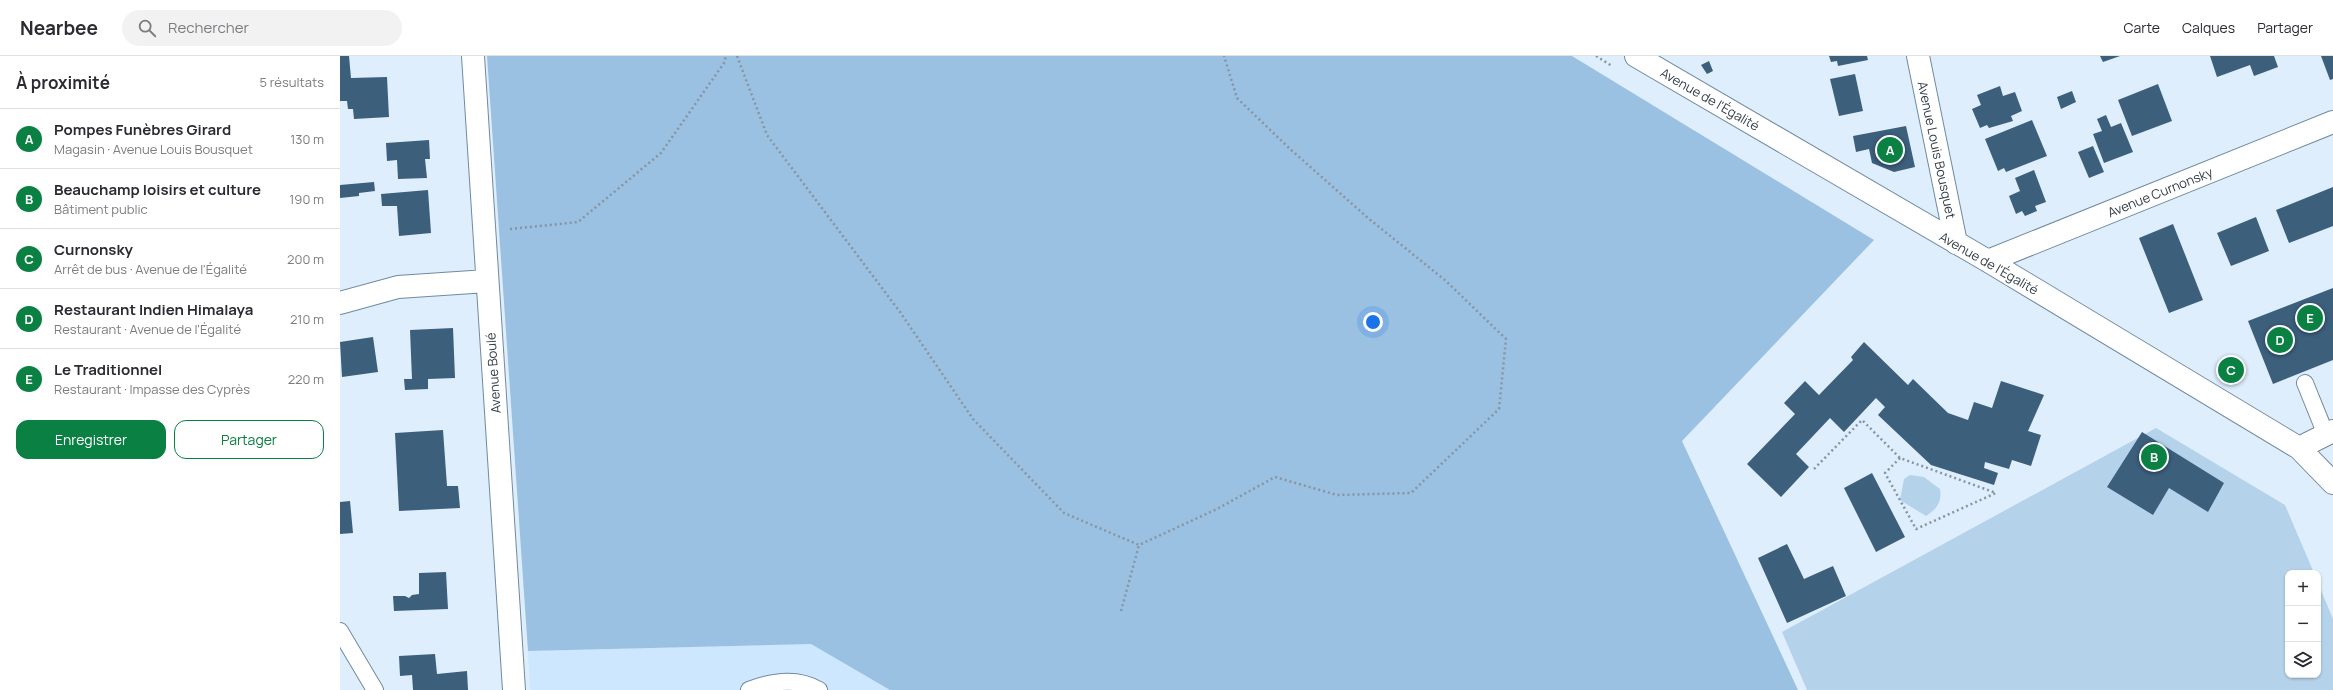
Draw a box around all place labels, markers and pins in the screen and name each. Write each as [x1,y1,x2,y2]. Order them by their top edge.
pin: A [1877,135,1903,165]
pin: E [2297,303,2323,333]
pin: D [2267,325,2293,355]
pin: C [2218,355,2244,385]
pin: B [2141,442,2167,472]

